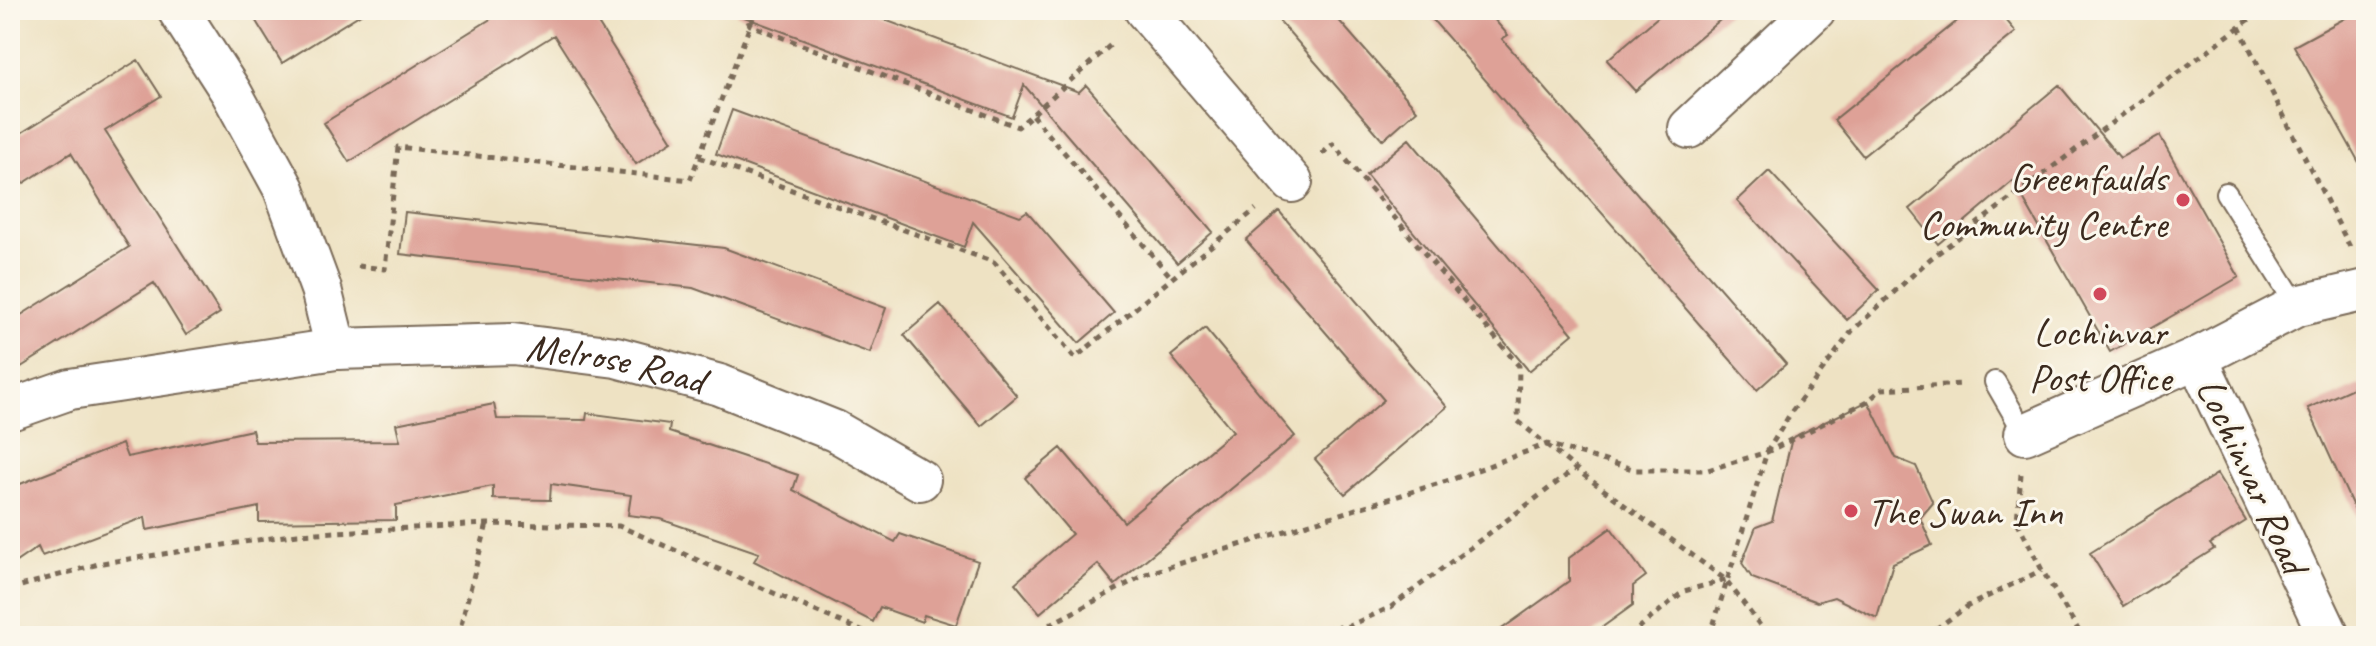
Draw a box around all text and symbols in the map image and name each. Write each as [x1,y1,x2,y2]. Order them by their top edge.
place label: Greenfaulds Community Centre [1920,153,2170,249]
marker: Greenfaulds Community Centre [2174,191,2192,209]
marker: Lochinvar Post Office [2091,285,2109,303]
place label: Lochinvar Post Office [2029,307,2174,403]
street label: Melrose Road [524,322,716,407]
street label: Lochinvar Road [2185,370,2321,586]
place label: The Swan Inn [1867,487,2064,537]
marker: The Swan Inn [1842,502,1860,520]

